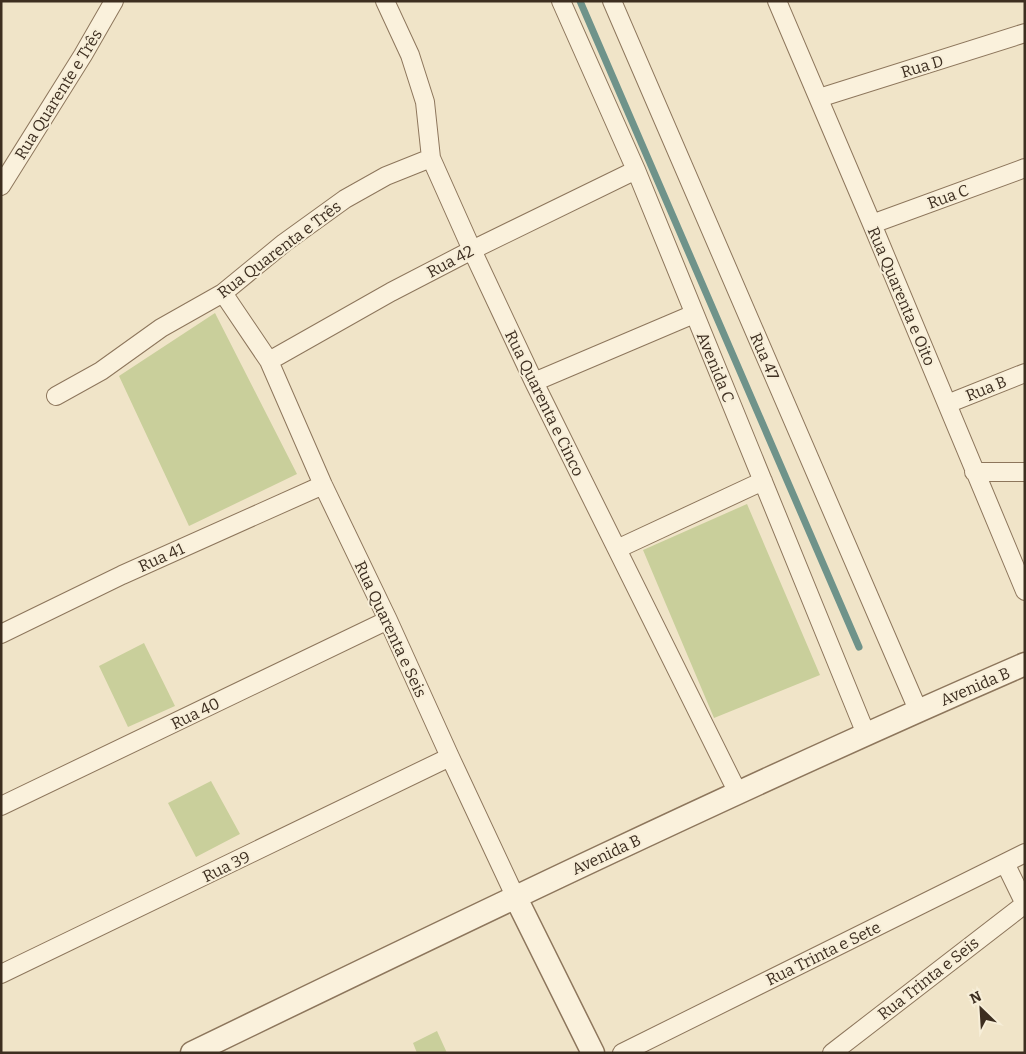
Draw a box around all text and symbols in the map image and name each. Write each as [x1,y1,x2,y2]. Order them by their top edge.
street label: Rua Quarente e Três [11,26,106,163]
street label: Rua D [899,51,946,82]
street label: Rua C [925,180,971,213]
street label: Rua Quarenta e Três [214,197,345,302]
street label: Rua Quarenta e Oito [864,224,939,368]
street label: Rua 42 [424,241,477,282]
street label: Rua Quarenta e Cinco [501,327,588,479]
street label: Avenida C [693,329,738,405]
street label: Rua 47 [746,330,783,383]
street label: Rua B [963,372,1009,405]
street label: Rua 41 [135,539,187,576]
street label: Rua Quarenta e Seis [351,558,431,700]
street label: Avenida B [937,663,1013,710]
street label: Rua 40 [168,694,223,733]
street label: Avenida B [569,830,644,879]
street label: Rua 39 [199,847,253,886]
street label: Rua Trinta e Sete [763,918,884,989]
street label: Rua Trinta e Seis [874,933,983,1024]
north arrow [956,984,1006,1034]
text: N [967,988,984,1008]

